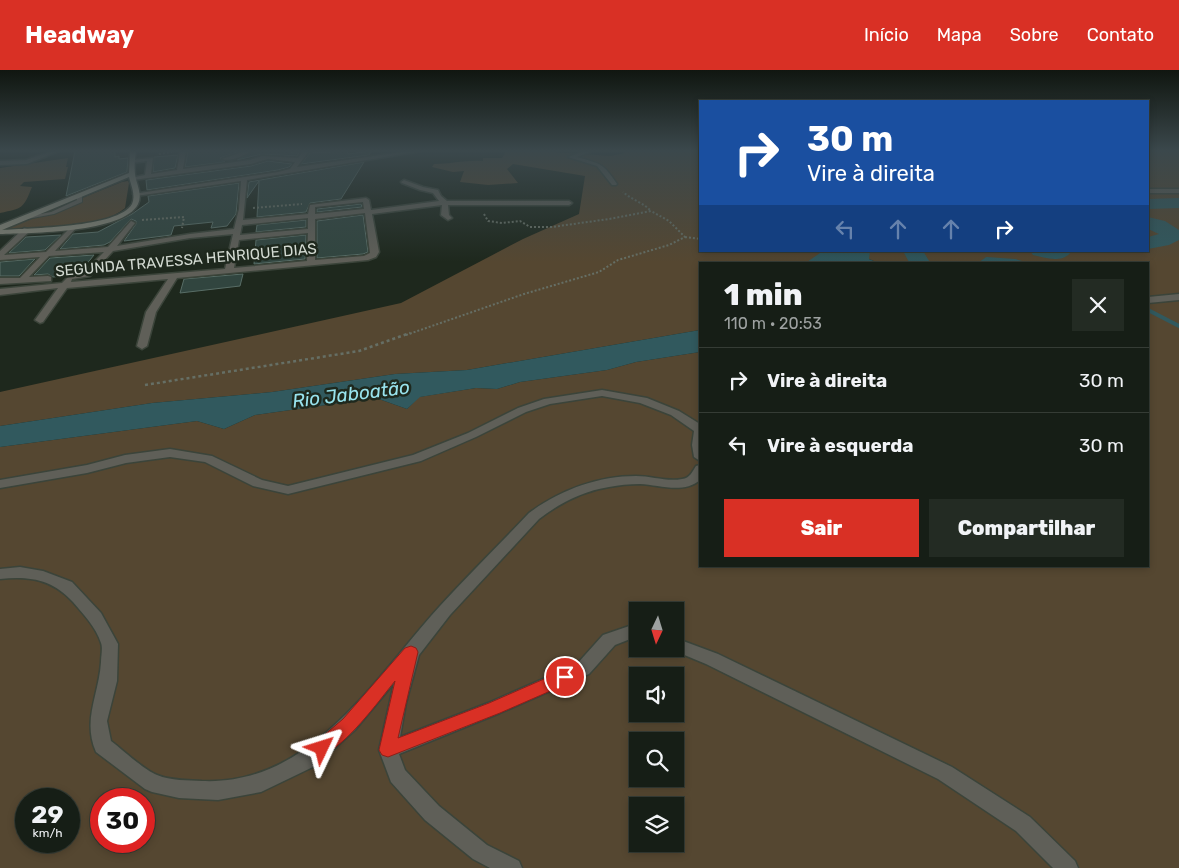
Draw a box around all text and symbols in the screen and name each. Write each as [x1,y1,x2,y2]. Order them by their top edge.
text: Headway [25,21,134,49]
text: Início [864,24,909,46]
text: Mapa [937,24,982,46]
text: Sobre [1010,24,1059,46]
text: Contato [1087,24,1154,46]
text: 30 m [807,118,893,160]
icon: right [724,120,789,185]
text: Vire à direita [807,160,935,187]
icon: left [831,215,859,243]
icon: ahead [884,215,912,243]
icon: ahead [937,215,965,243]
icon: right [990,215,1018,243]
street label: SEGUNDA TRAVESSA HENRIQUE DIAS [55,240,317,280]
text: 1 min [724,277,802,313]
button: close [1072,279,1124,331]
text: 110 m · 20:53 [724,314,822,333]
icon: right [724,366,752,394]
text: Vire à direita [767,369,887,392]
text: 30 m [1079,369,1124,392]
water label: Rio Jaboatão [291,375,411,413]
icon: left [724,431,752,459]
text: Vire à esquerda [767,434,914,457]
text: 30 m [1079,434,1124,457]
button: Sair [724,499,919,557]
button: Compartilhar [929,499,1124,557]
north arrow [629,602,684,658]
map controls [629,602,684,852]
pin [544,656,586,698]
icon: arrive [551,663,579,691]
button: sound [629,667,684,722]
position arrow [295,721,347,773]
button: search [629,732,684,787]
speed limit sign: 30 [90,788,155,853]
button: layers [629,797,684,852]
text: 29 [31,800,64,829]
text: km/h [33,826,62,840]

